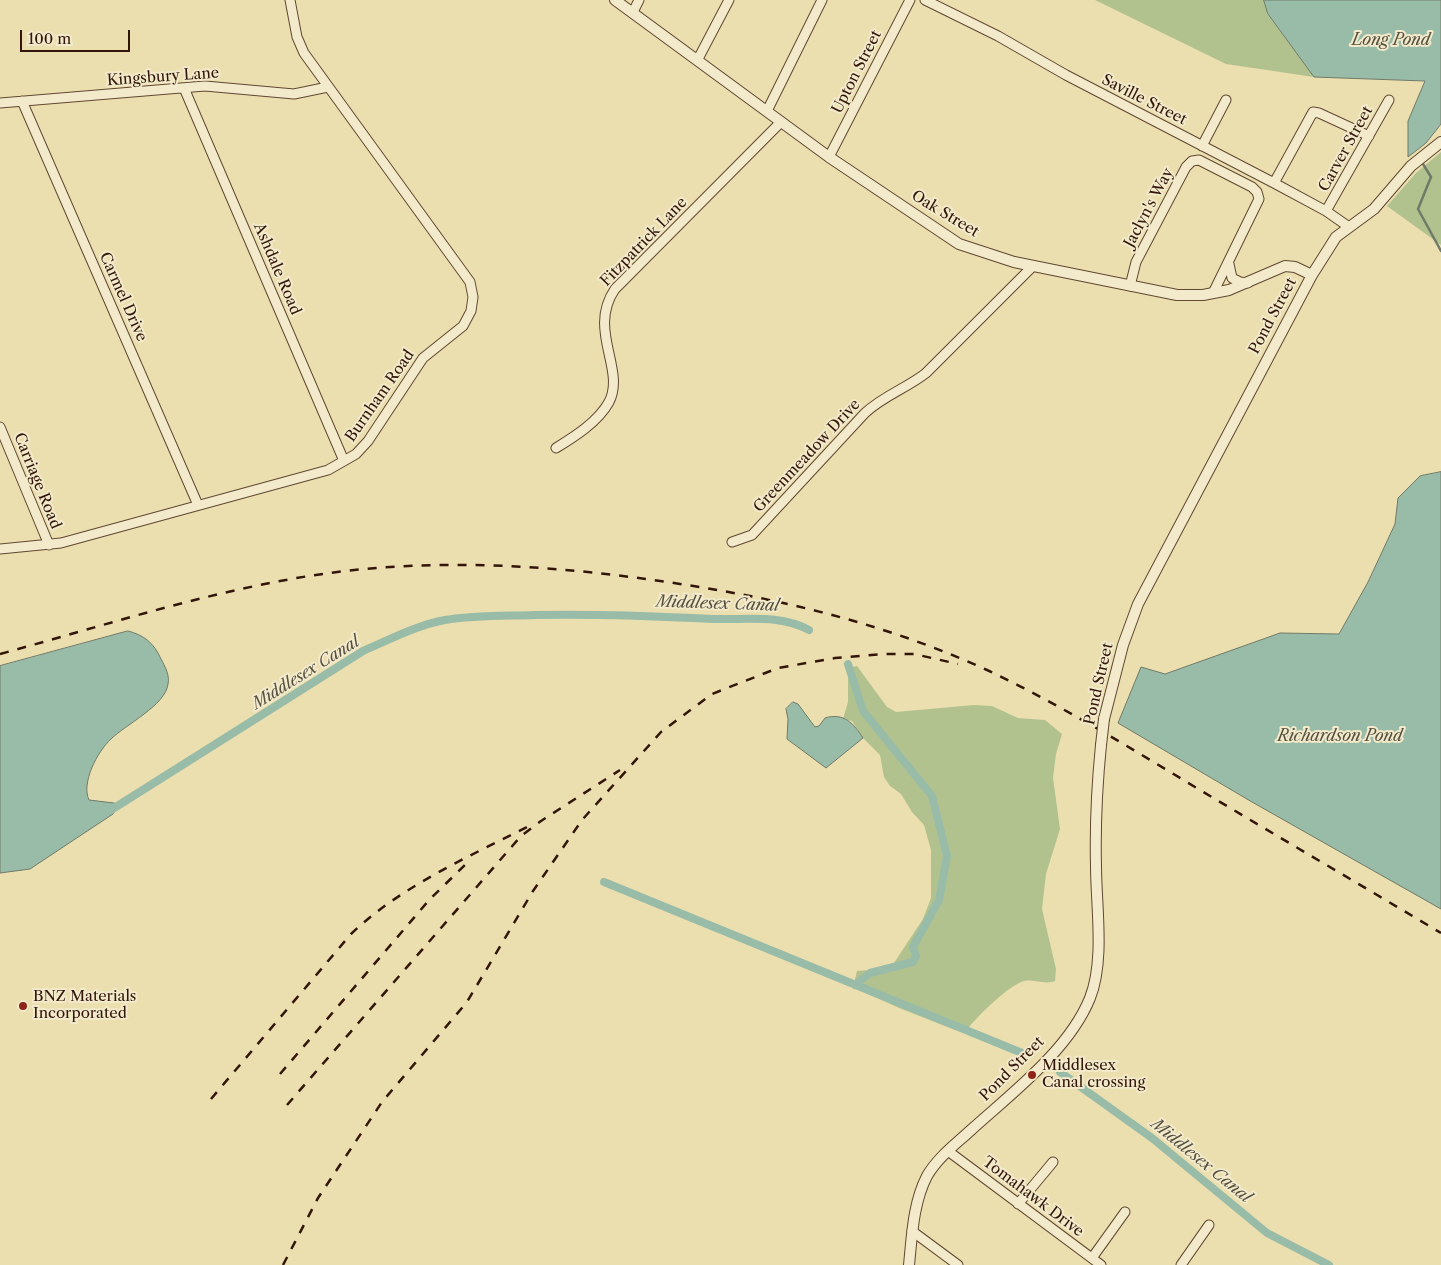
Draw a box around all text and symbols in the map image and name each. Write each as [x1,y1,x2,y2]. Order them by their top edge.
scale bar [22,20,132,52]
street label: Upton Street [828,27,886,117]
text: 100 m [28,29,71,48]
water label: Long Pond [1352,30,1430,50]
street label: Kingsbury Lane [106,64,220,90]
street label: Saville Street [1099,71,1189,129]
street label: Carver Street [1315,103,1377,195]
street label: Jaclyn's Way [1121,165,1177,251]
street label: Oak Street [908,187,982,241]
street label: Fitzpatrick Lane [597,194,691,290]
street label: Ashdale Road [250,220,304,318]
street label: Carmel Drive [95,250,151,344]
street label: Pond Street [1245,275,1301,357]
street label: Burnham Road [342,347,418,445]
street label: Greenmeadow Drive [750,396,864,516]
street label: Carriage Road [10,430,64,532]
water label: Middlesex Canal [656,592,780,616]
water label: Middlesex Canal [249,632,363,714]
street label: Pond Street [1081,641,1117,727]
water label: Richardson Pond [1278,726,1402,746]
place label: BNZ Materials Incorporated [33,988,136,1023]
marker: BNZ Materials Incorporated [17,1000,29,1012]
street label: Pond Street [976,1033,1048,1105]
place label: Middlesex Canal crossing [1042,1057,1145,1092]
marker: Middlesex Canal crossing [1026,1069,1038,1081]
water label: Middlesex Canal [1147,1115,1255,1207]
street label: Tomahawk Drive [979,1153,1087,1241]

